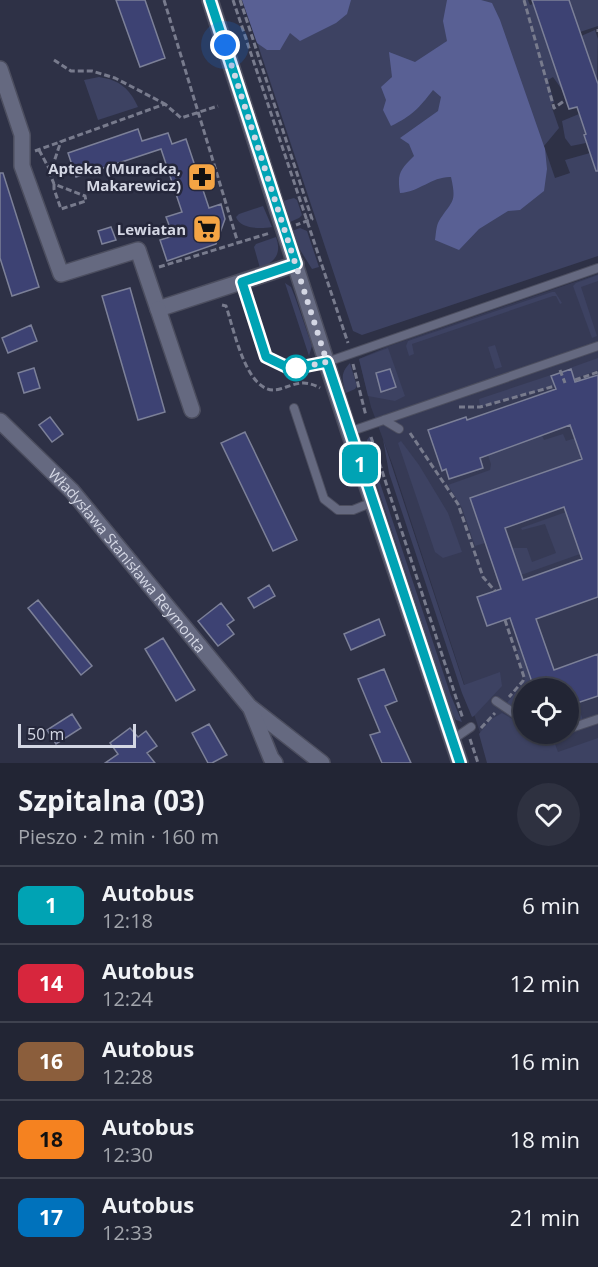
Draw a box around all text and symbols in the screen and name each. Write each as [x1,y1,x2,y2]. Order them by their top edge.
your location [210,30,240,60]
place label: Apteka (Muracka, Makarewicz) [48,158,181,195]
pharmacy icon: Apteka (Muracka, Makarewicz) [186,161,218,193]
supermarket icon: Lewiatan [191,213,223,245]
place label: Lewiatan [117,219,186,239]
unlabelled marker [283,355,309,381]
line badge: 1 [340,444,380,484]
text: 1 [354,450,366,478]
street label: Władysława Stanisława Reymonta [44,464,211,656]
map controls [513,678,579,744]
button: locate [513,678,579,744]
scale bar [18,721,136,748]
text: 50 m [27,723,64,745]
text: Szpitalna (03) [18,781,205,819]
button: heart [517,783,580,846]
text: Pieszo · 2 min · 160 m [18,823,219,850]
text: Autobus [102,877,194,907]
text: 6 min [522,890,580,920]
text: 1 [45,891,57,919]
text: 12:18 [102,907,153,934]
text: Autobus [102,955,194,985]
text: 12 min [510,968,580,998]
text: 14 [39,969,63,997]
text: 12:24 [102,985,153,1012]
text: Autobus [102,1033,194,1063]
text: 16 min [510,1046,580,1076]
text: 16 [39,1047,63,1075]
text: 12:28 [102,1063,153,1090]
text: Autobus [102,1111,194,1141]
text: 18 min [510,1124,580,1154]
text: 18 [39,1125,63,1153]
text: 12:30 [102,1141,153,1168]
text: Autobus [102,1189,194,1219]
text: 21 min [510,1202,580,1232]
text: 17 [39,1203,63,1231]
text: 12:33 [102,1219,153,1246]

